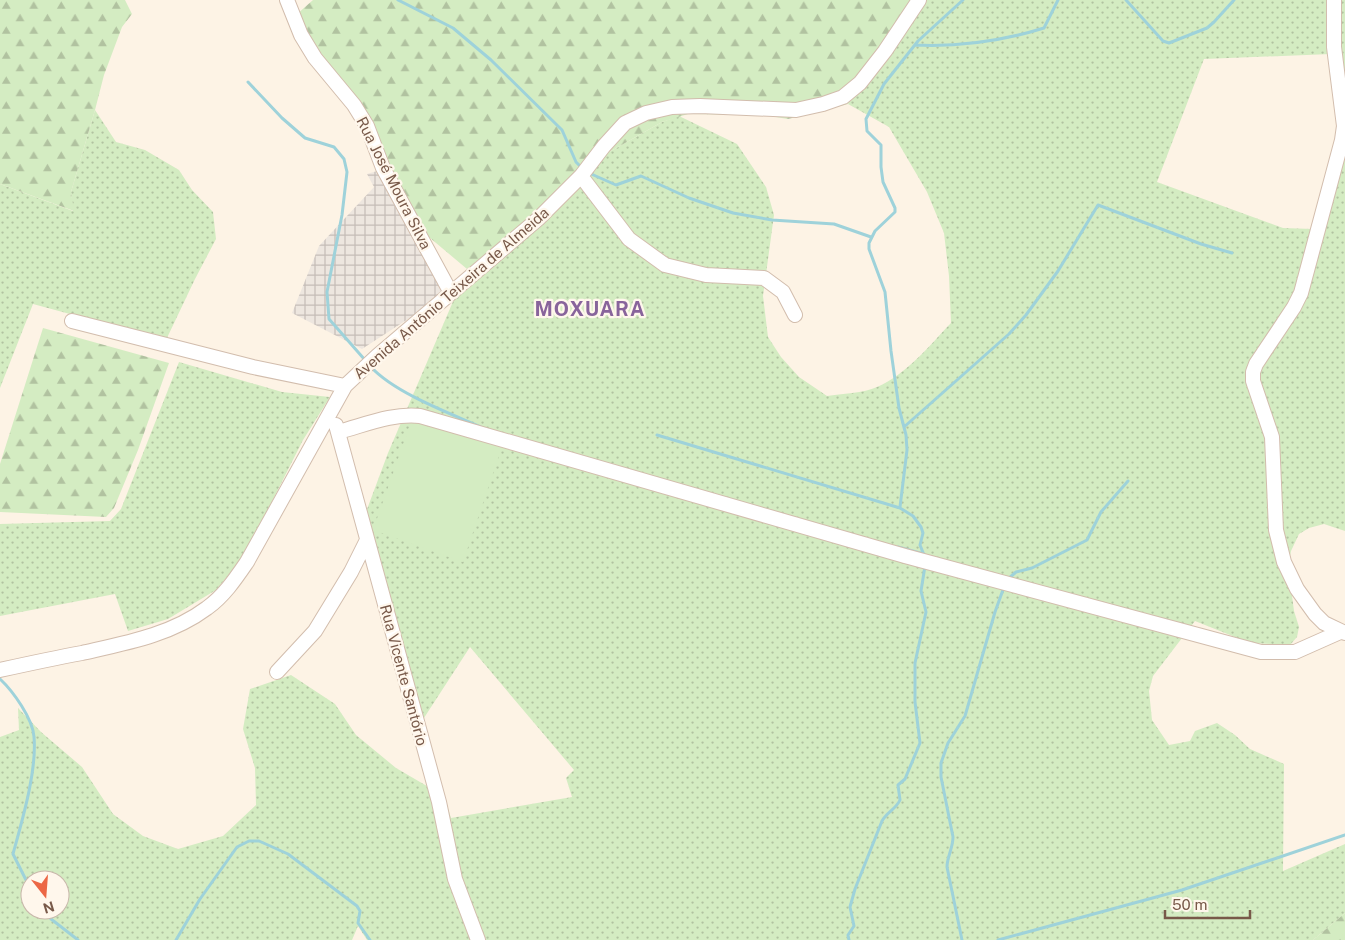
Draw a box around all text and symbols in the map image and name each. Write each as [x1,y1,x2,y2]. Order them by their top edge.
street label: Rua José Moura Silva [353,114,435,252]
street label: Avenida Antônio Teixeira de Almeida [350,204,552,382]
district label: MOXUARA [534,297,646,321]
street label: Rua Vicente Santório [377,603,431,747]
north arrow [20,870,70,920]
scale bar [1165,888,1250,920]
text: 50 m [1172,896,1207,913]
text: N [41,898,56,917]

